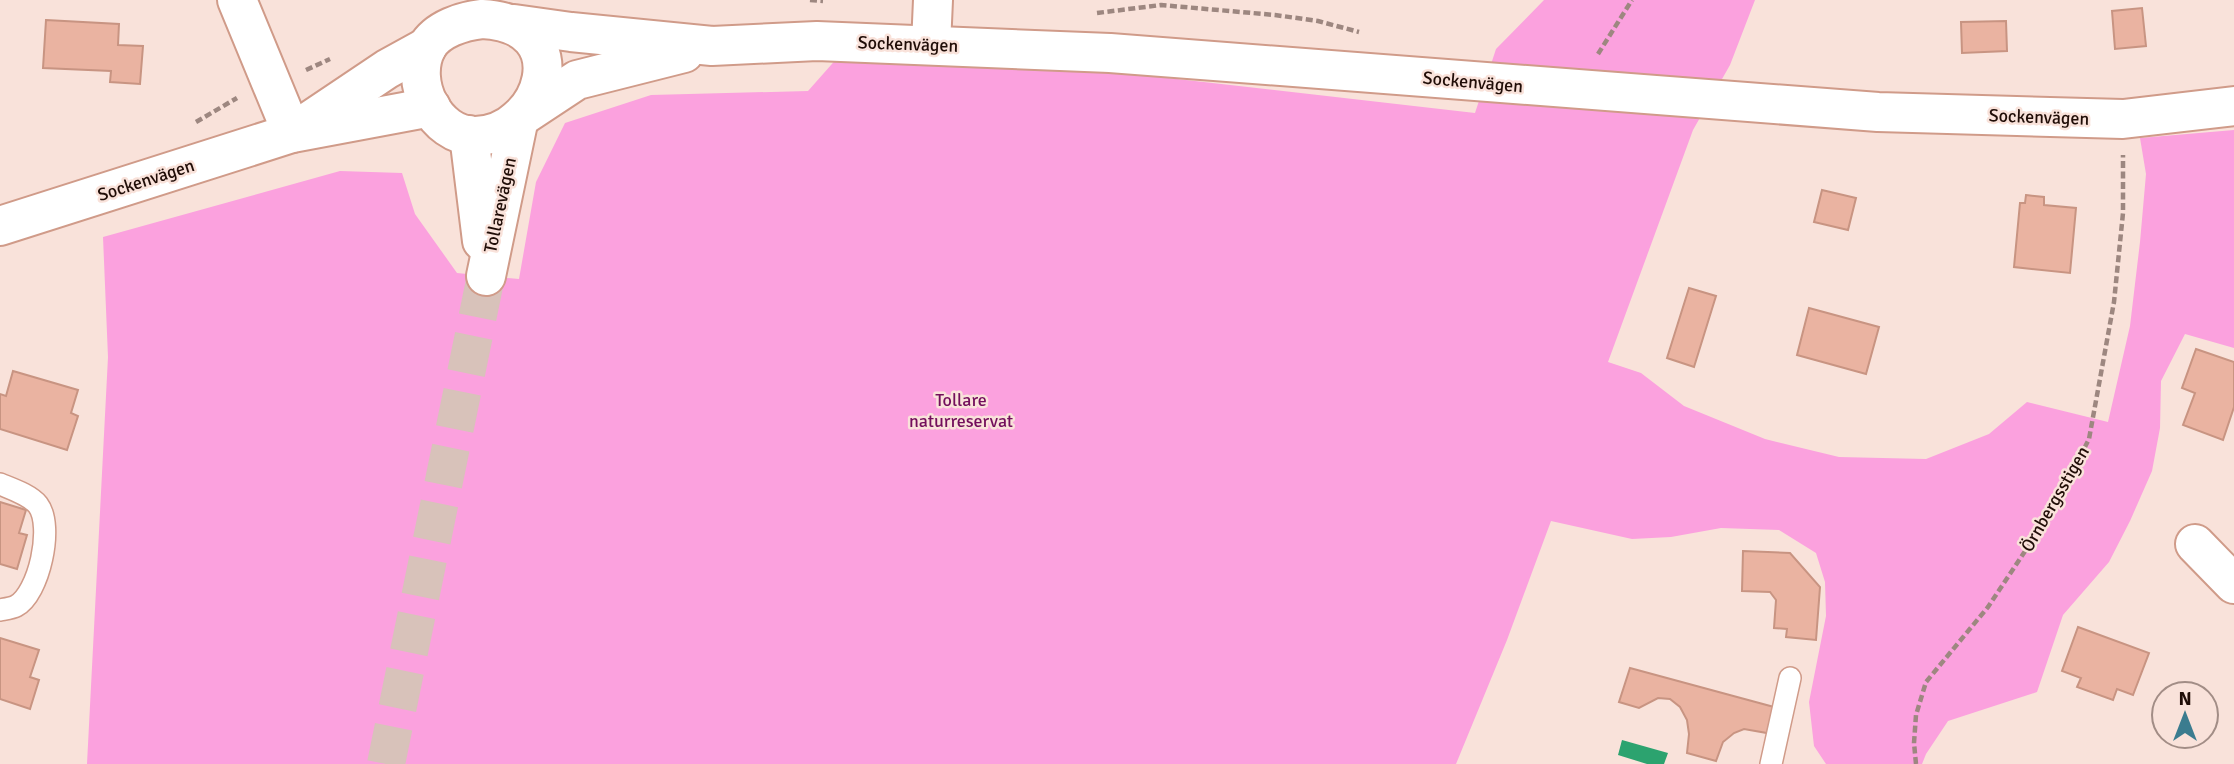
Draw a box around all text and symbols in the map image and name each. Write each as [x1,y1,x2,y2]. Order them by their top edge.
street label: Sockenvägen [857,31,959,57]
street label: Sockenvägen [1422,67,1524,97]
street label: Sockenvägen [1988,104,2090,130]
street label: Sockenvägen [95,154,197,206]
street label: Tollarevägen [479,155,521,255]
park label: Tollare naturreservat [909,389,1013,432]
street label: Örnbergsstigen [2016,442,2094,556]
north arrow [2150,680,2220,750]
text: N [2178,687,2192,711]

